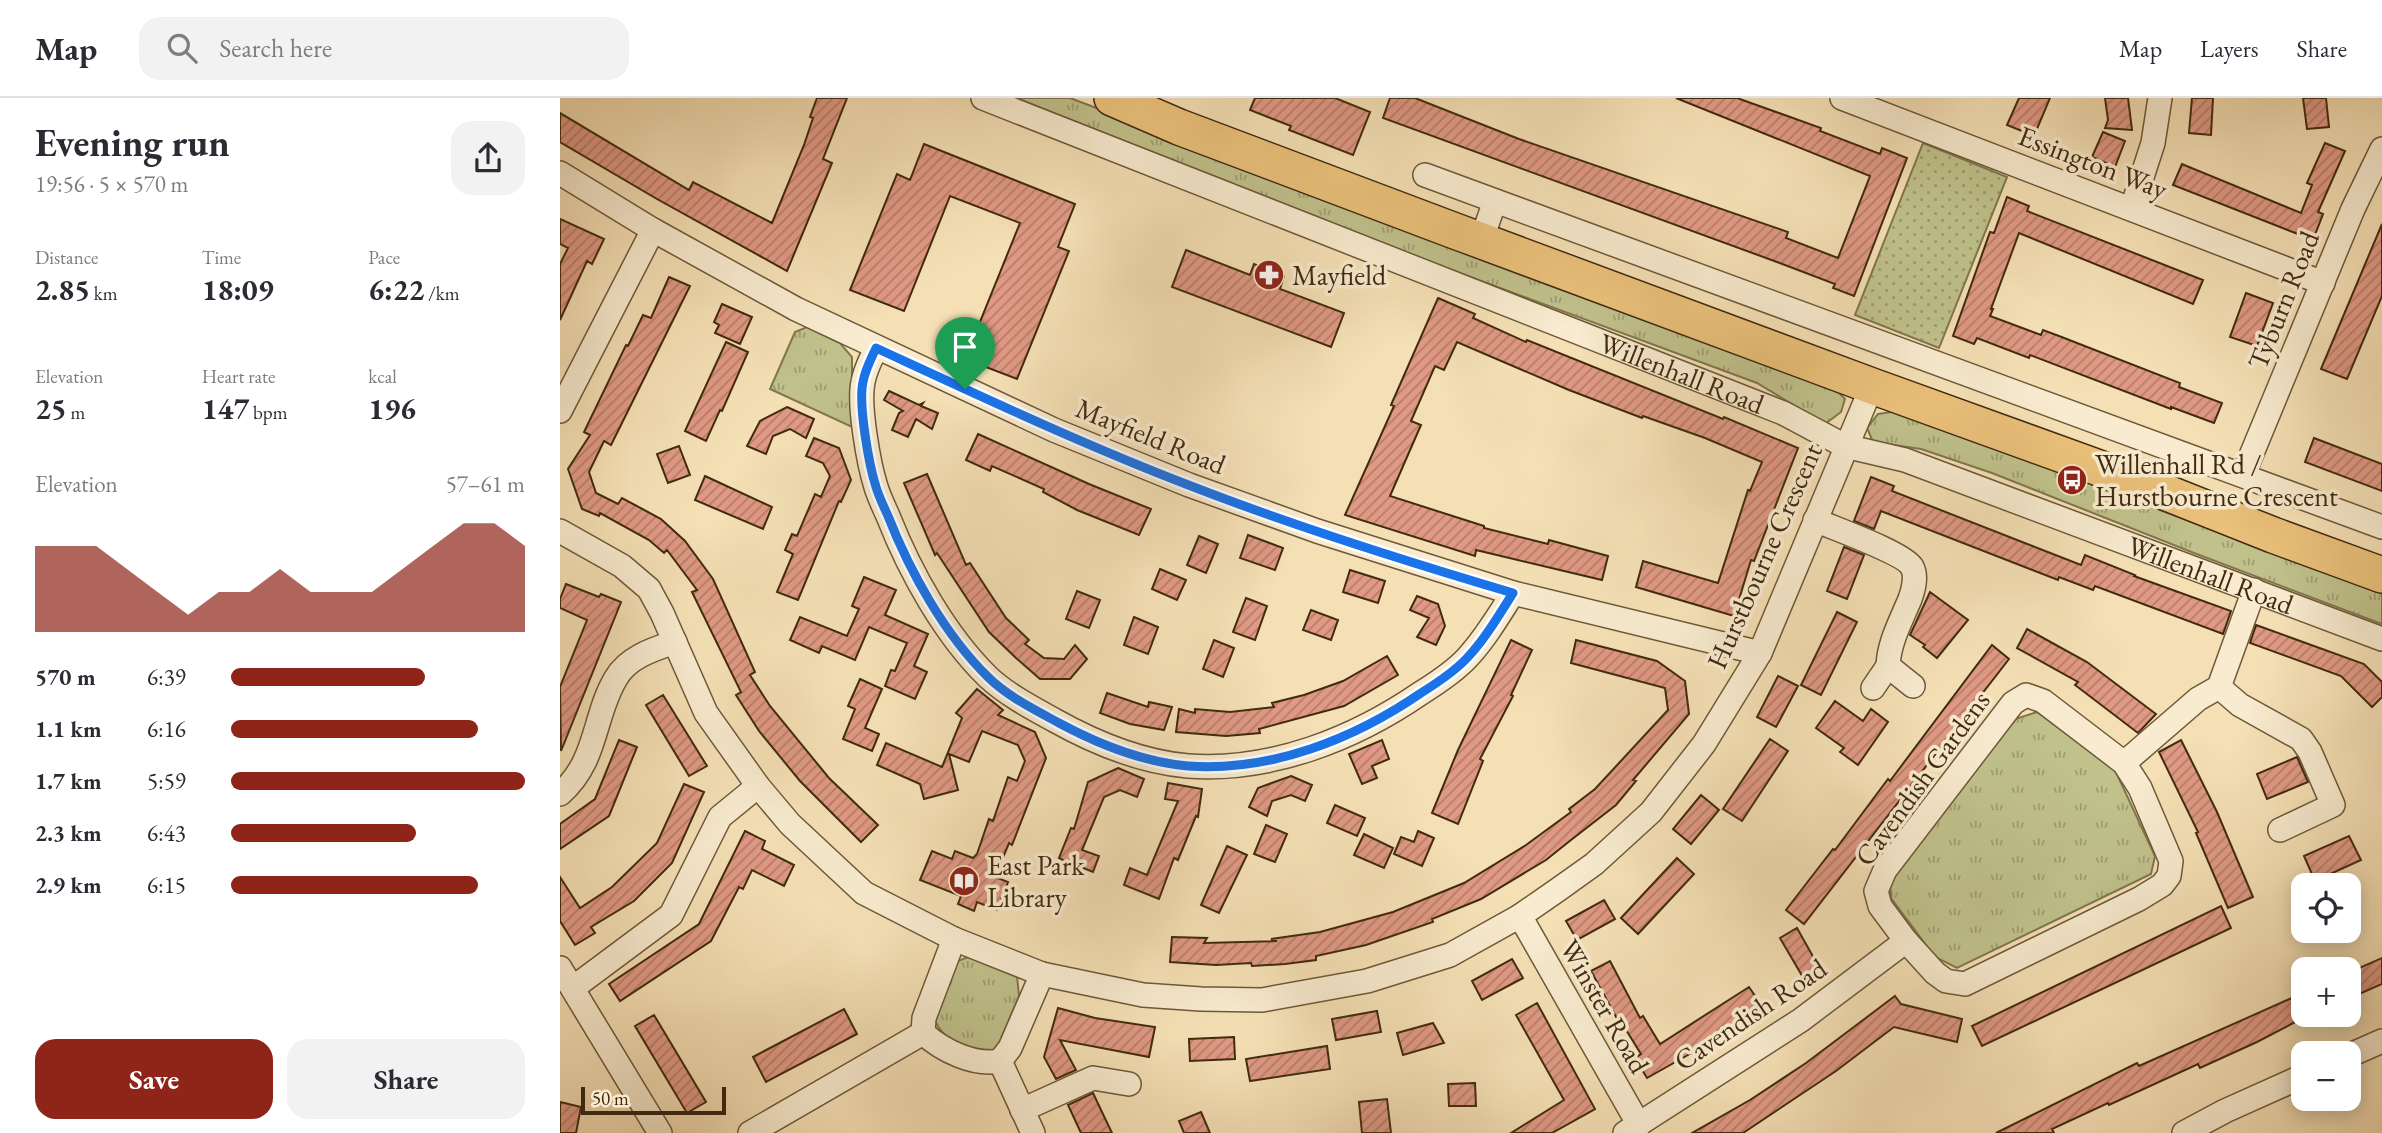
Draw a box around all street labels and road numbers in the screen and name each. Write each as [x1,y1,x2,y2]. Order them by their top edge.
street label: Essington Way [2013,117,2173,207]
street label: Tyburn Road [2239,225,2327,374]
street label: Willenhall Road [1594,324,1770,422]
street label: Mayfield Road [1071,390,1232,483]
street label: Hurstbourne Crescent [1698,438,1830,674]
street label: Willenhall Road [2123,527,2299,622]
street label: Cavendish Gardens [1846,683,1998,873]
street label: Winster Road [1552,932,1658,1080]
street label: Cavendish Road [1667,949,1834,1078]

